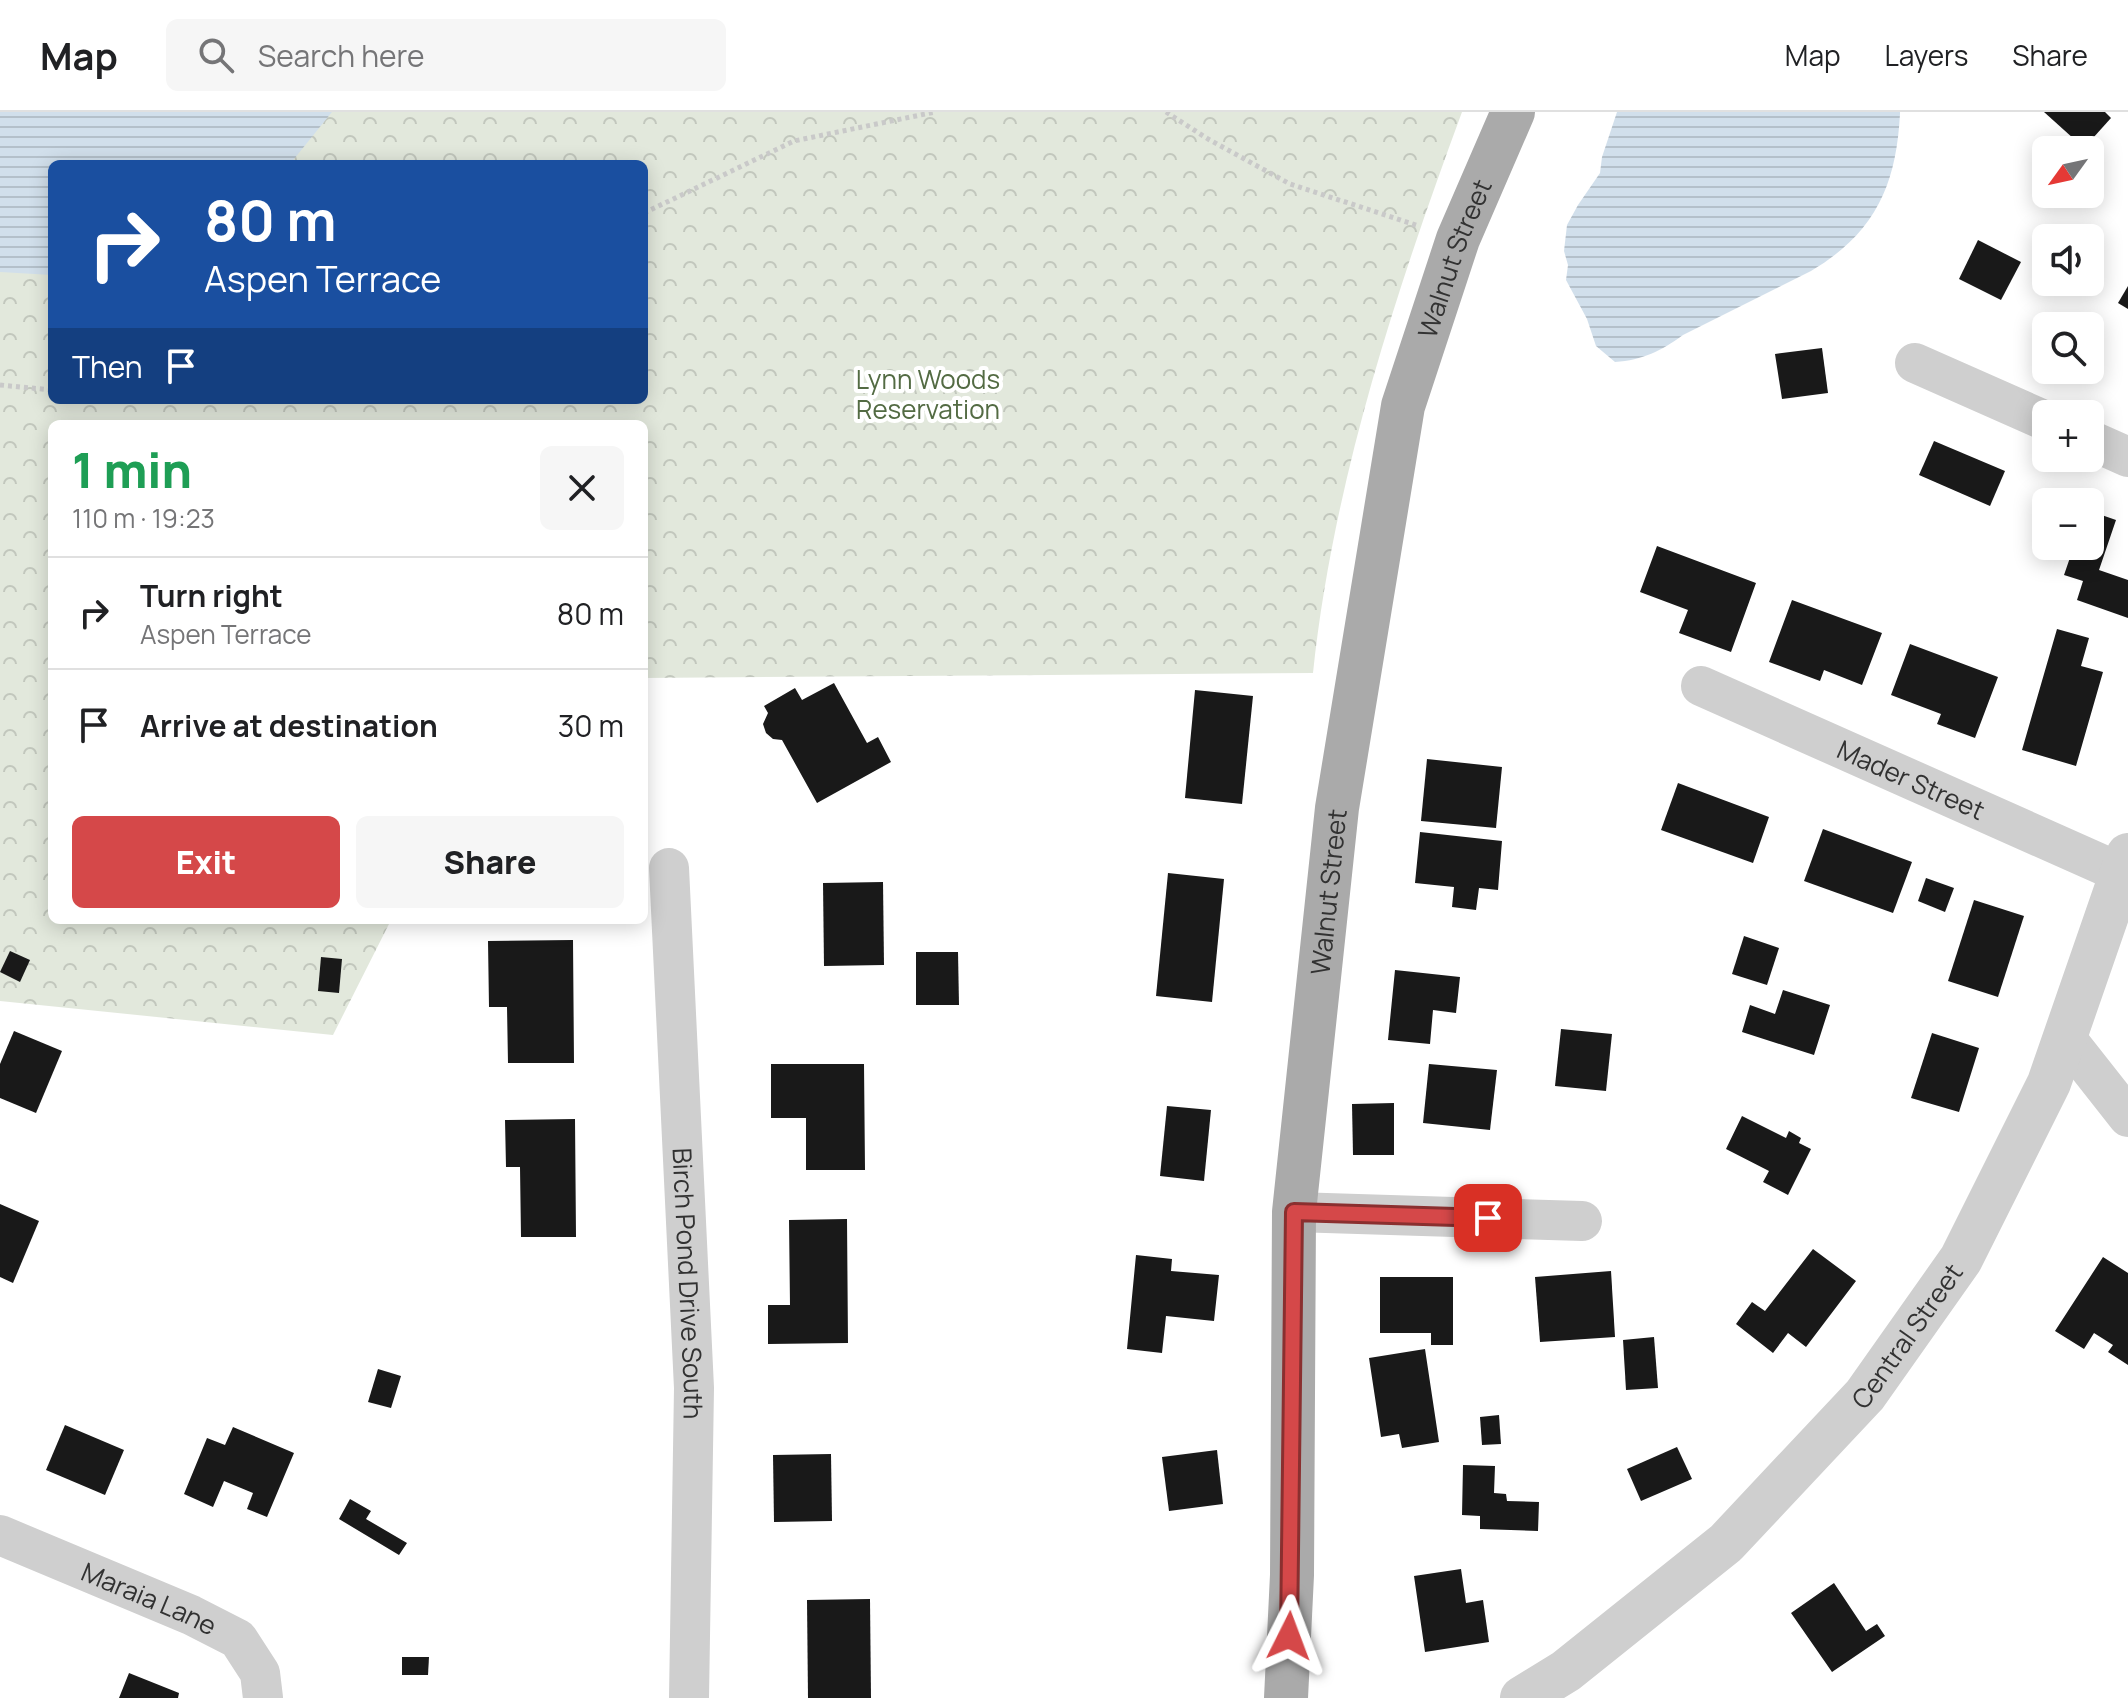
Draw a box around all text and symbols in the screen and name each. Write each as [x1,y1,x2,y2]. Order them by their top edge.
search box [166,19,726,91]
text: Map [40,29,118,81]
icon: search [194,33,238,77]
text: Search here [258,35,425,76]
text: Map [1785,36,1841,74]
text: Layers [1885,36,1968,74]
text: Share [2012,36,2088,74]
north arrow [2032,136,2104,208]
map controls [2032,136,2104,560]
street label: Walnut Street [1409,173,1500,342]
text: 80 m [204,181,337,258]
icon: right [72,192,176,296]
button: sound [2032,224,2104,296]
text: Aspen Terrace [204,254,441,303]
button: search [2032,312,2104,384]
icon: arrive [159,344,203,388]
text: Then [72,346,143,387]
park label: Lynn Woods Reservation [856,361,1000,427]
button: + [2032,400,2104,472]
text: 1 min [72,437,192,502]
button: close [540,446,624,530]
button: − [2032,488,2104,560]
text: 110 m · 19:23 [72,500,215,536]
text: Turn right [140,575,283,616]
icon: right [72,591,116,635]
text: 80 m [557,593,624,634]
text: Aspen Terrace [140,616,311,652]
icon: arrive [72,703,116,747]
text: Arrive at destination [140,705,438,746]
text: 30 m [558,705,624,746]
street label: Mader Street [1832,731,1991,828]
street label: Walnut Street [1301,807,1355,977]
button: Exit [72,816,340,908]
button: Share [356,816,624,908]
street label: Birch Pond Drive South [664,1147,712,1420]
pin [1454,1184,1522,1252]
icon: arrive [1466,1196,1510,1240]
street label: Central Street [1843,1256,1971,1417]
street label: Maraia Lane [76,1553,223,1643]
position arrow [1247,1594,1331,1678]

